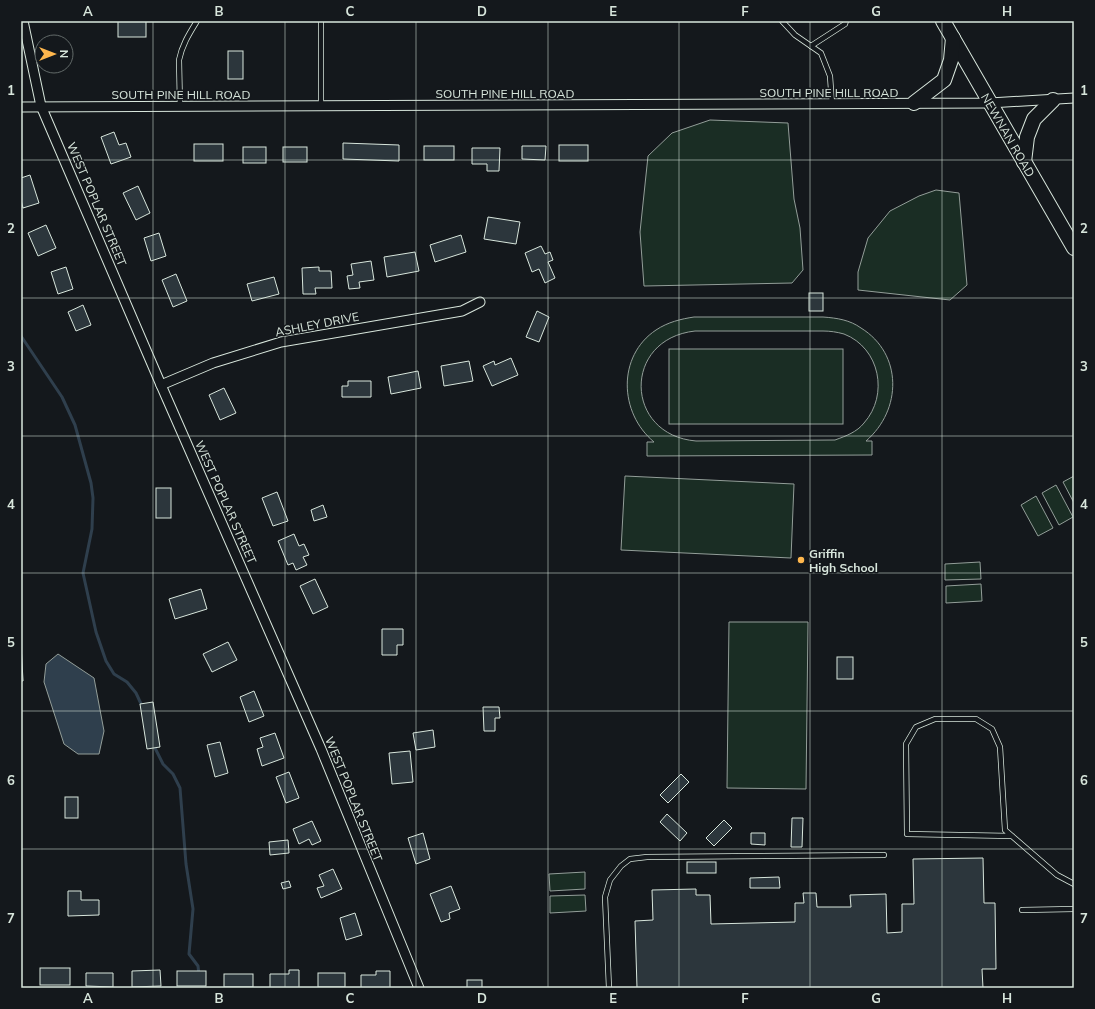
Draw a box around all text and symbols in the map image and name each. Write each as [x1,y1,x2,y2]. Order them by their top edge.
text: A [83,3,93,19]
text: B [215,3,224,19]
text: C [346,3,355,19]
text: D [477,3,487,19]
text: E [609,3,617,19]
text: F [741,3,749,19]
text: G [871,3,881,19]
text: H [1002,3,1012,19]
north arrow [34,34,74,74]
text: N [57,50,71,58]
text: 1 [7,82,15,98]
text: 1 [1080,82,1088,98]
street label: SOUTH PINE HILL ROAD [760,85,898,100]
street label: SOUTH PINE HILL ROAD [436,86,574,101]
street label: SOUTH PINE HILL ROAD [112,87,250,102]
street label: NEWNAN ROAD [978,90,1038,180]
street label: WEST POPLAR STREET [64,140,130,269]
text: 2 [7,220,15,236]
text: 2 [1080,220,1088,236]
street label: ASHLEY DRIVE [274,309,360,339]
text: 3 [7,358,15,374]
text: 3 [1080,358,1088,374]
street label: WEST POPLAR STREET [192,438,260,567]
text: 4 [7,496,15,512]
text: 4 [1080,496,1088,512]
place label: Griffin High School [809,546,878,575]
marker: Griffin High School [796,555,806,565]
text: 5 [7,634,15,650]
text: 5 [1080,634,1088,650]
street label: WEST POPLAR STREET [322,734,386,864]
text: 6 [7,772,15,788]
text: 6 [1080,772,1088,788]
text: 7 [7,910,15,926]
text: 7 [1080,910,1088,926]
text: A [83,990,93,1006]
text: B [215,990,224,1006]
text: C [346,990,355,1006]
text: D [477,990,487,1006]
text: E [609,990,617,1006]
text: F [741,990,749,1006]
text: G [871,990,881,1006]
text: H [1002,990,1012,1006]

